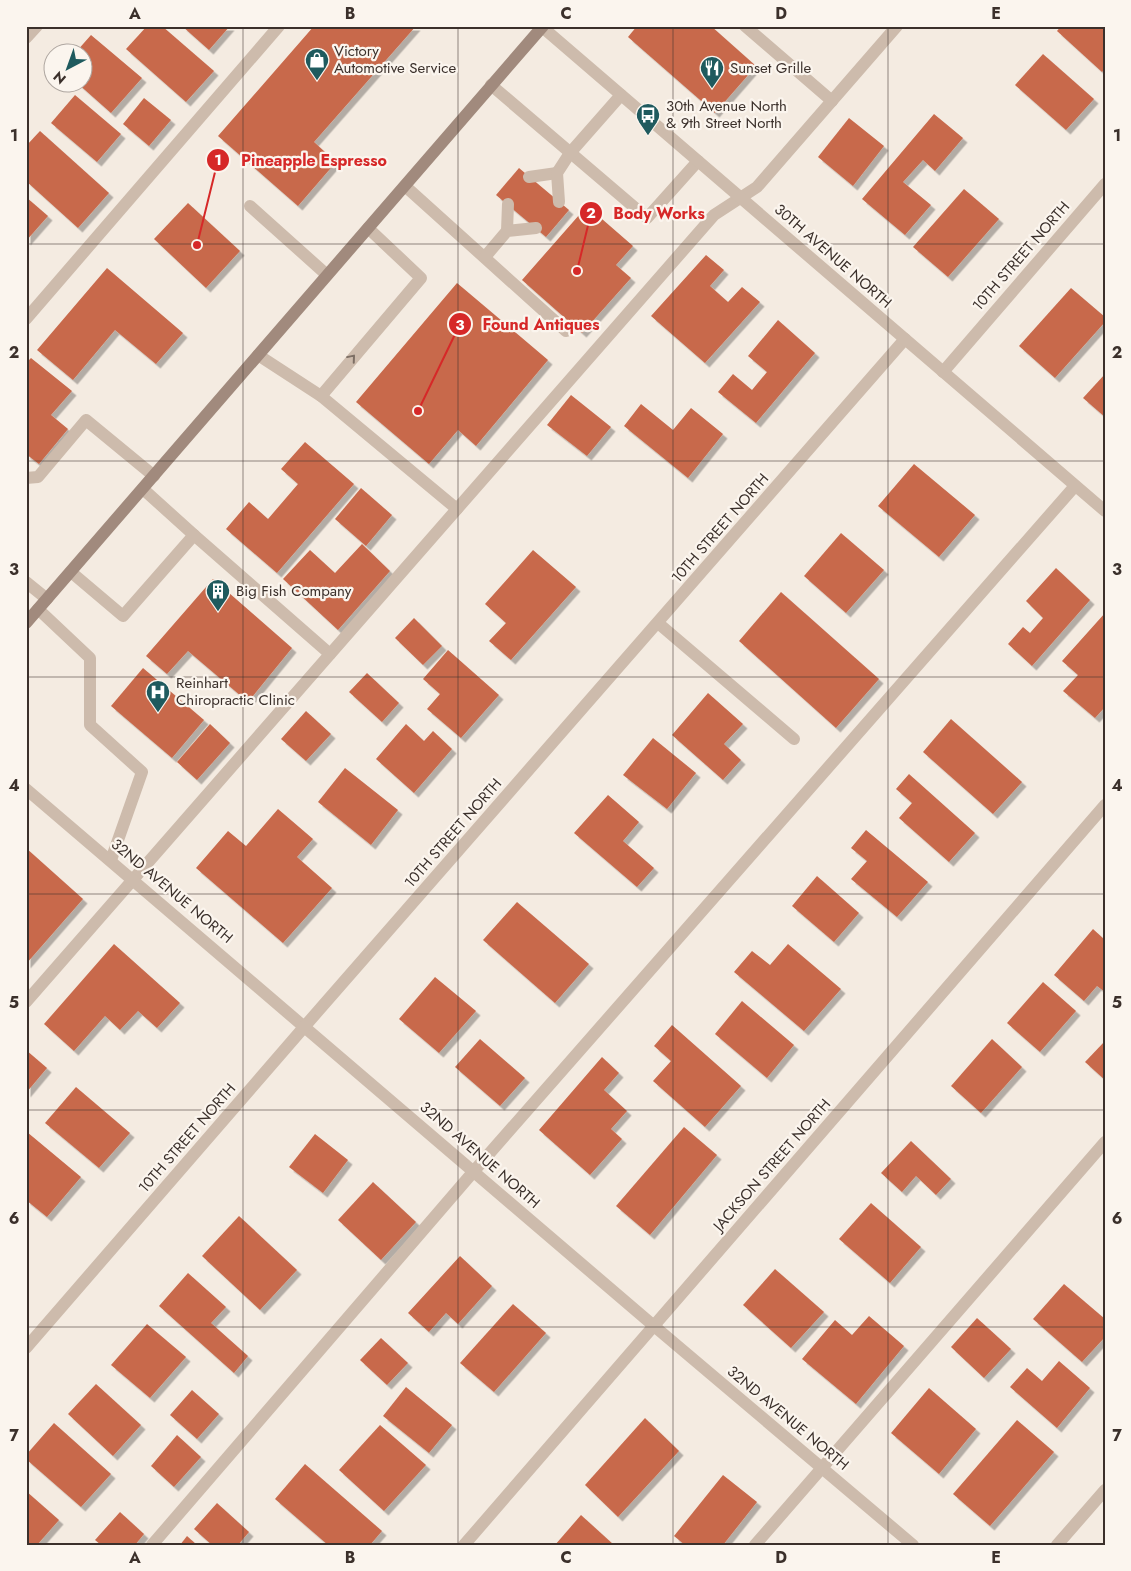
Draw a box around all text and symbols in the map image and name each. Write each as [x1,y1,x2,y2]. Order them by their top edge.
text: A [128,2,141,25]
text: B [345,2,355,25]
text: C [560,2,572,25]
text: D [775,2,787,25]
text: E [991,2,1001,25]
place label: Victory Automotive Service [334,40,456,79]
north arrow [42,42,92,92]
shop icon: Victory Automotive Service [304,47,330,81]
restaurant icon: Sunset Grille [699,55,725,89]
place label: Sunset Grille [730,57,811,79]
text: N [49,67,70,89]
place label: 30th Avenue North & 9th Street North [666,95,787,134]
bus stop icon: 30th Avenue North & 9th Street North [635,102,661,136]
text: 1 [10,124,18,147]
text: 1 [1113,124,1121,147]
callout: Pineapple Espresso [206,145,396,176]
text: 1 [214,149,222,171]
text: Pineapple Espresso [241,149,387,172]
street label: 10TH STREET NORTH [967,196,1075,316]
callout: Body Works [578,197,715,228]
street label: 30TH AVENUE NORTH [769,199,897,313]
text: 2 [586,202,596,224]
text: Body Works [613,202,705,225]
callout: Found Antiques [447,309,609,340]
text: Found Antiques [483,313,599,336]
text: 3 [455,314,465,336]
text: 2 [9,341,19,364]
text: 2 [1112,341,1122,364]
one-way arrow [347,355,356,364]
street label: 10TH STREET NORTH [666,468,774,588]
text: 3 [9,558,19,581]
text: 3 [1112,558,1122,581]
building icon: Big Fish Company [205,578,231,612]
place label: Big Fish Company [236,580,352,602]
place label: Reinhart Chiropractic Clinic [176,672,295,711]
hospital icon: Reinhart Chiropractic Clinic [145,679,171,713]
street label: 10TH STREET NORTH [399,773,507,893]
text: 4 [8,774,20,797]
text: 4 [1111,774,1123,797]
street label: 32ND AVENUE NORTH [106,833,238,949]
text: 5 [9,991,19,1014]
text: 5 [1112,991,1122,1014]
street label: 10TH STREET NORTH [133,1078,241,1198]
street label: JACKSON STREET NORTH [707,1094,836,1238]
street label: 32ND AVENUE NORTH [415,1097,545,1213]
text: 6 [9,1207,19,1230]
text: 6 [1112,1207,1122,1230]
street label: 32ND AVENUE NORTH [722,1360,854,1476]
text: 7 [9,1424,19,1447]
text: 7 [1112,1424,1122,1447]
text: A [128,1546,141,1569]
text: B [345,1546,355,1569]
text: C [560,1546,572,1569]
text: D [775,1546,787,1569]
text: E [991,1546,1001,1569]

